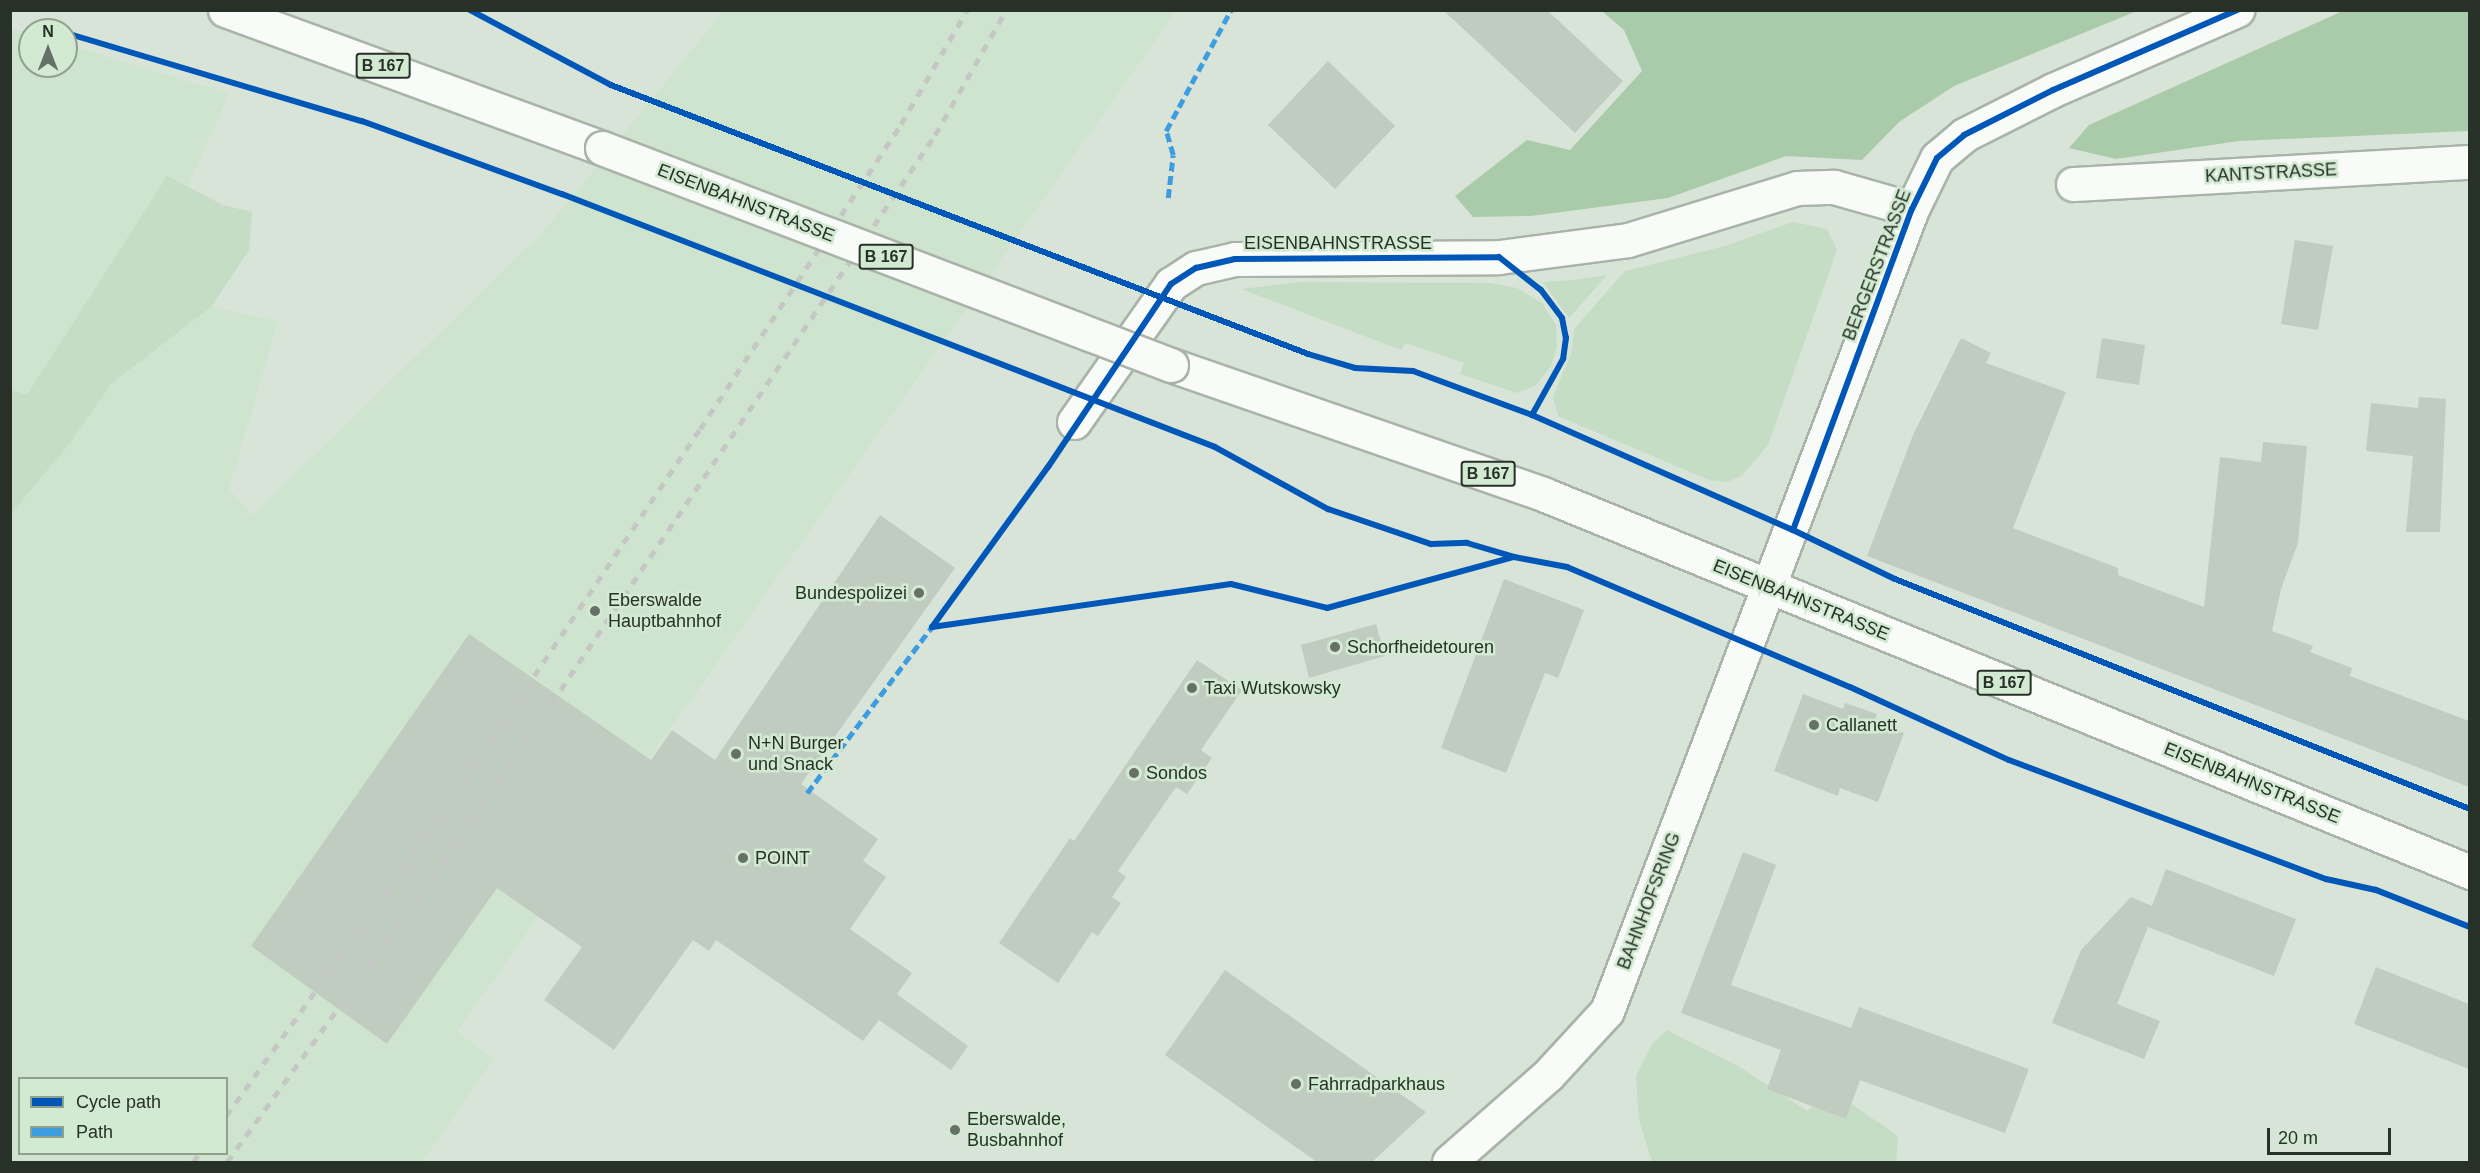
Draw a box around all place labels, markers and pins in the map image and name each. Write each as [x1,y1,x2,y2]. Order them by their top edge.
place label: Bundespolizei [795,582,907,604]
marker: Bundespolizei [912,586,926,600]
place label: Eberswalde Hauptbahnhof [608,590,721,632]
marker: Eberswalde Hauptbahnhof [586,602,604,620]
place label: Schorfheidetouren [1347,636,1494,658]
marker: Schorfheidetouren [1328,640,1342,654]
place label: Taxi Wutskowsky [1204,677,1341,699]
marker: Taxi Wutskowsky [1185,681,1199,695]
place label: Callanett [1826,714,1897,736]
marker: Callanett [1807,718,1821,732]
place label: N+N Burger und Snack [748,733,844,776]
marker: N+N Burger und Snack [729,747,743,761]
place label: Sondos [1146,762,1207,784]
marker: Sondos [1127,766,1141,780]
place label: POINT [755,847,810,869]
marker: POINT [736,851,750,865]
place label: Fahrradparkhaus [1308,1073,1445,1095]
marker: Fahrradparkhaus [1289,1077,1303,1091]
place label: Eberswalde, Busbahnhof [967,1109,1066,1152]
marker: Eberswalde, Busbahnhof [948,1123,962,1137]

